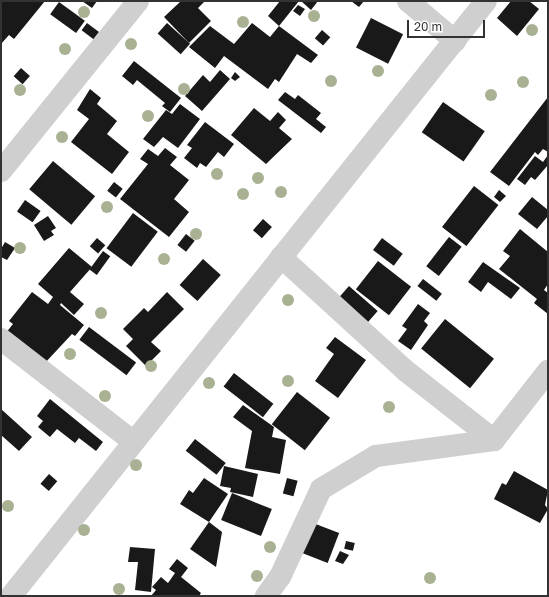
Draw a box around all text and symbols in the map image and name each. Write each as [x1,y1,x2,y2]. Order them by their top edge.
scale bar [409,12,487,38]
text: 20 m [414,19,442,34]

